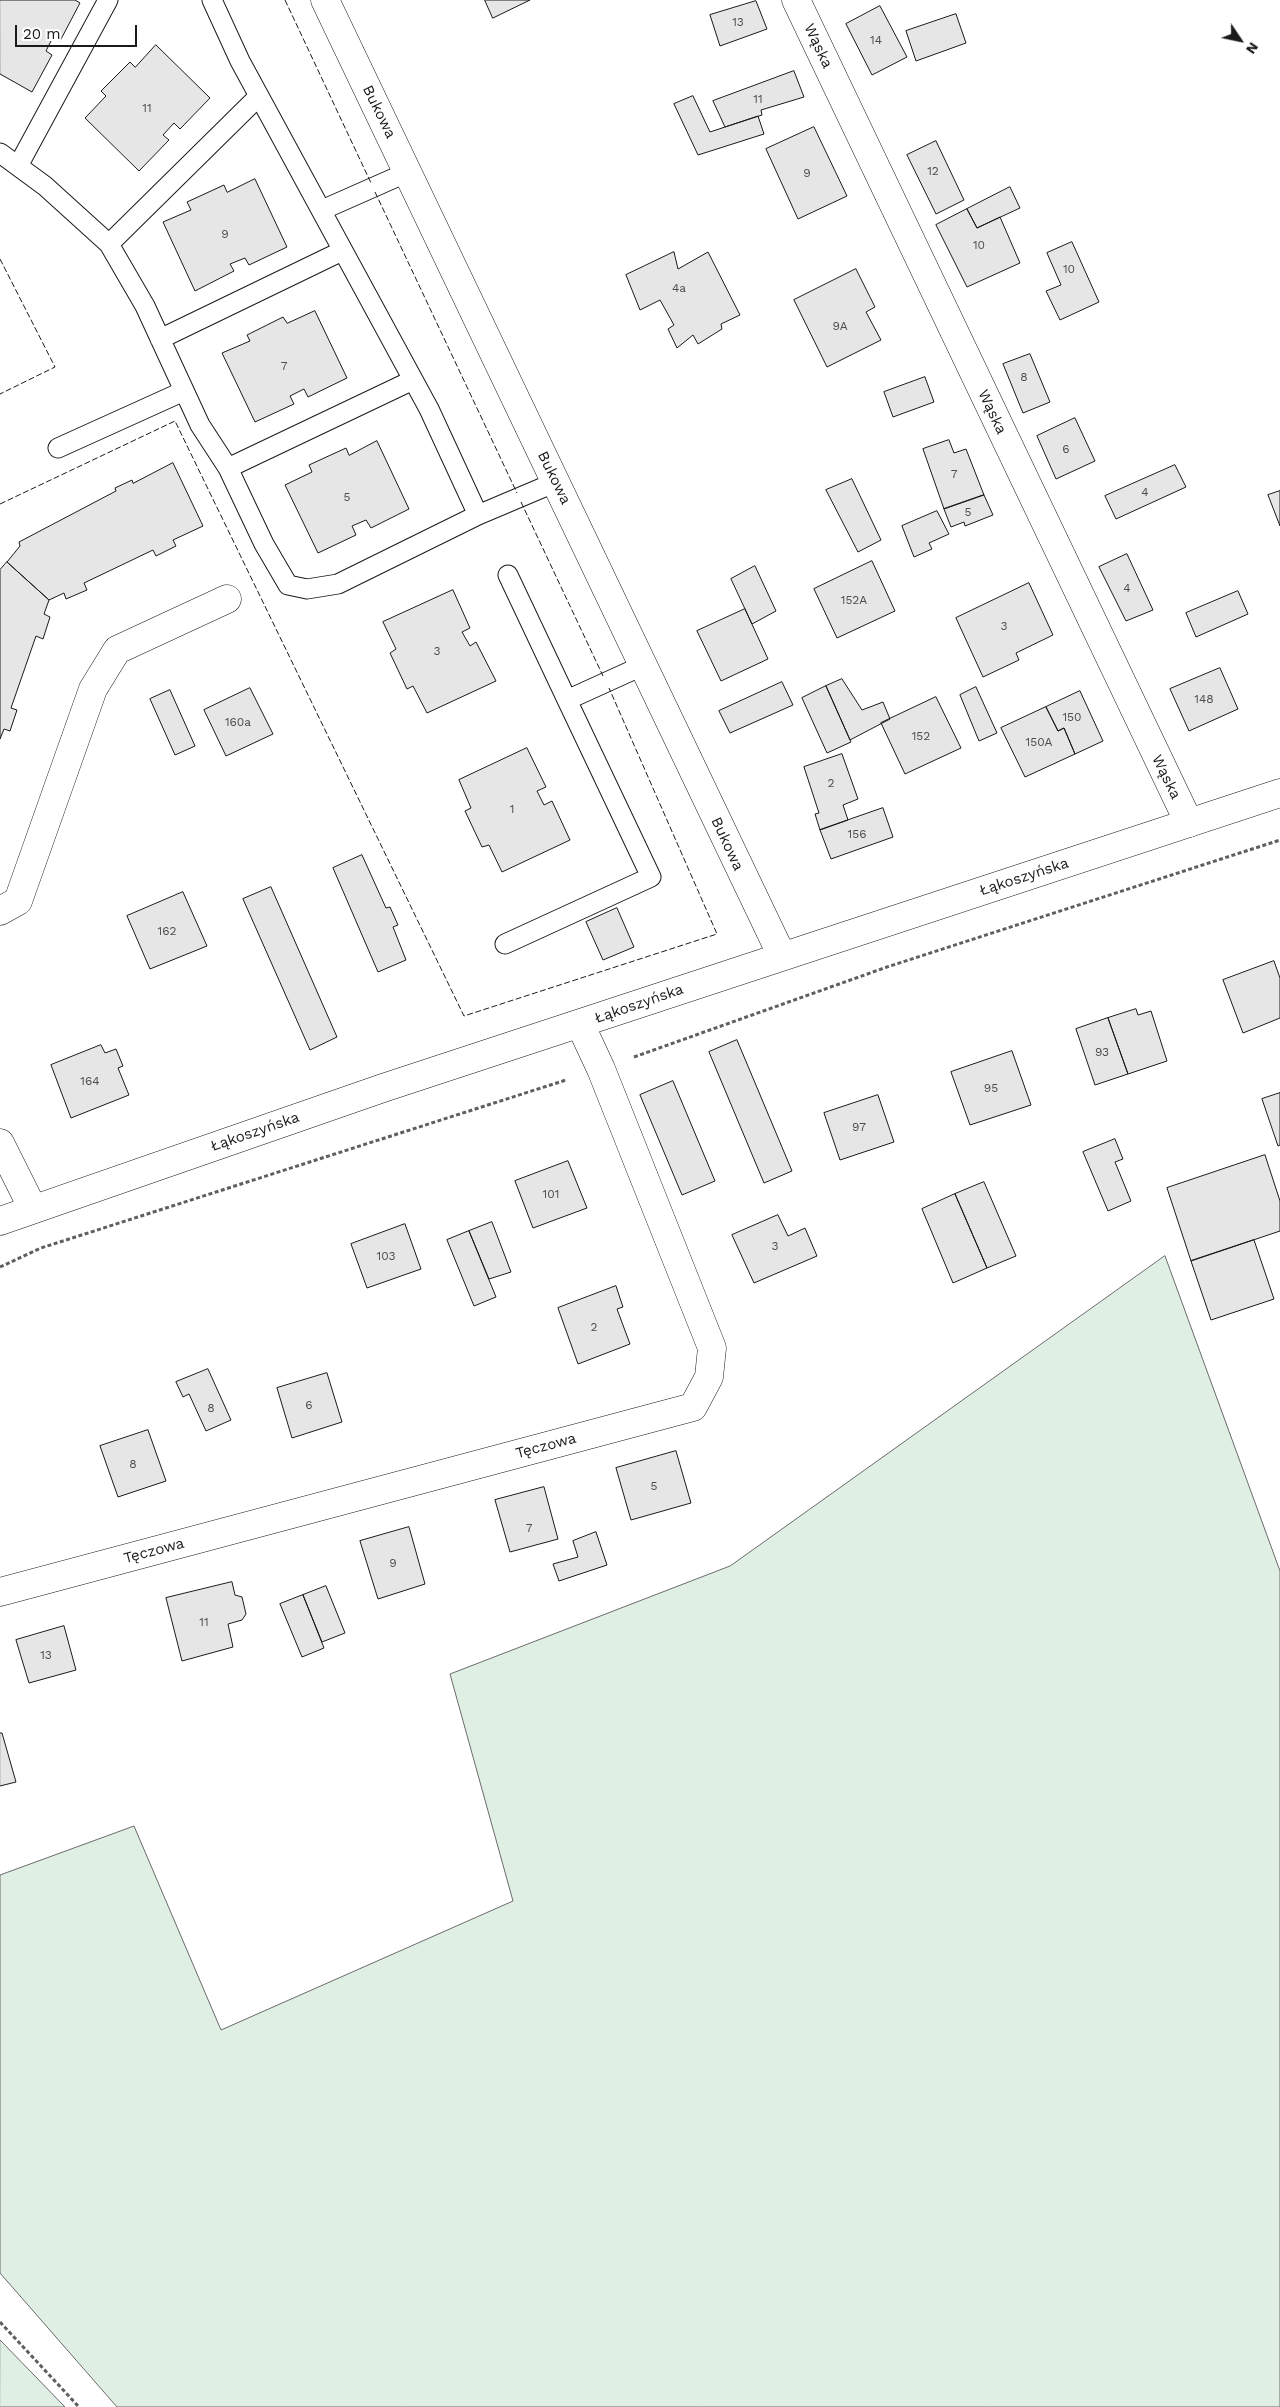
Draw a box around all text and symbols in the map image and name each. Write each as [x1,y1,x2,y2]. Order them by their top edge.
scale bar [18,15,140,47]
house number: 13 [732,15,744,29]
north arrow [1215,15,1265,65]
street label: Wąska [800,21,836,71]
text: 20 m [23,25,61,43]
house number: 14 [870,33,882,47]
text: N [1243,40,1262,57]
street label: Bukowa [358,82,400,142]
house number: 11 [753,92,763,106]
house number: 11 [142,101,152,115]
house number: 12 [927,164,939,178]
house number: 9 [803,166,811,180]
house number: 9 [221,227,229,241]
house number: 10 [973,238,985,252]
house number: 10 [1063,262,1075,276]
house number: 4a [672,281,686,295]
house number: 9A [832,319,848,333]
house number: 7 [281,359,287,373]
house number: 8 [1020,370,1028,384]
street label: Wąska [974,387,1010,437]
house number: 6 [1062,442,1070,456]
street label: Bukowa [533,448,575,508]
house number: 7 [951,467,957,481]
house number: 4 [1141,485,1149,499]
house number: 5 [344,490,350,504]
house number: 5 [965,505,971,519]
house number: 4 [1123,581,1131,595]
house number: 152A [841,593,867,607]
house number: 3 [1001,619,1007,633]
house number: 3 [434,644,440,658]
house number: 148 [1194,692,1214,706]
house number: 150 [1062,710,1082,724]
house number: 160a [225,715,251,729]
house number: 152 [912,729,930,743]
house number: 150A [1025,735,1053,749]
street label: Wąska [1148,752,1184,802]
house number: 2 [828,776,834,790]
house number: 1 [510,802,514,816]
street label: Bukowa [707,814,747,874]
house number: 156 [848,827,866,841]
street label: Łąkoszyńska [977,854,1071,900]
house number: 162 [158,924,176,938]
street label: Łąkoszyńska [592,980,686,1028]
house number: 93 [1095,1045,1109,1059]
house number: 164 [80,1074,100,1088]
house number: 95 [984,1081,998,1095]
street label: Łąkoszyńska [208,1108,302,1156]
house number: 97 [852,1120,866,1134]
house number: 101 [543,1187,559,1201]
house number: 3 [772,1239,778,1253]
house number: 103 [377,1249,395,1263]
house number: 2 [591,1320,597,1334]
house number: 6 [305,1398,313,1412]
house number: 8 [207,1401,215,1415]
street label: Tęczowa [514,1429,578,1463]
house number: 8 [129,1457,137,1471]
house number: 5 [651,1479,657,1493]
house number: 7 [526,1521,532,1535]
street label: Tęczowa [122,1534,186,1568]
house number: 9 [389,1556,397,1570]
house number: 11 [199,1615,209,1629]
house number: 13 [40,1648,52,1662]

